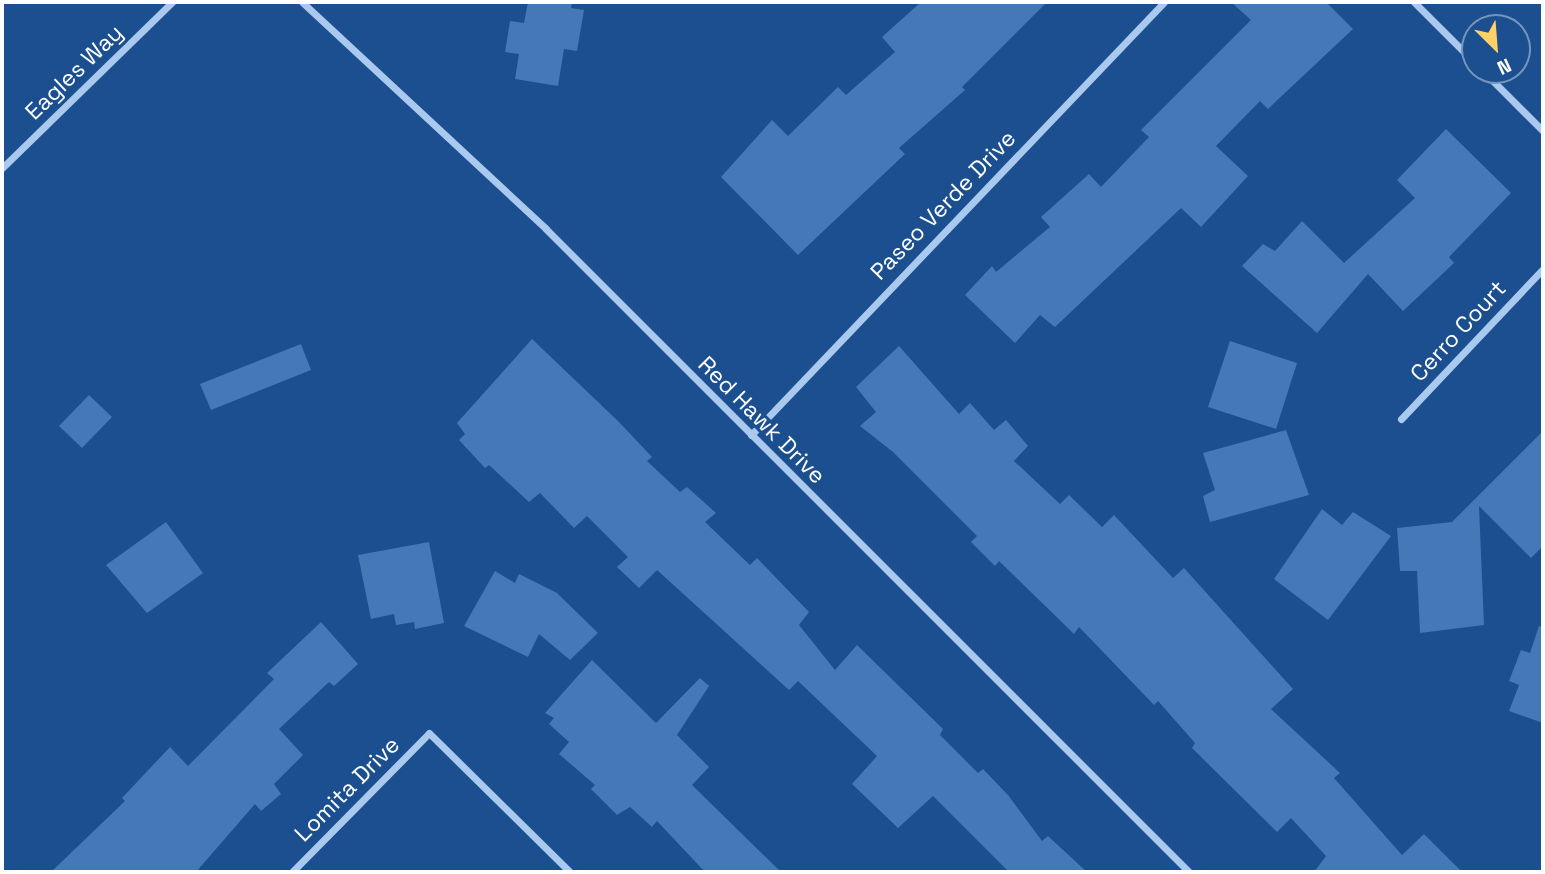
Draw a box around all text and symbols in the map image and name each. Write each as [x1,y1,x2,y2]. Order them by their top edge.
north arrow [1461,14,1531,84]
street label: Eagles Way [20,19,128,125]
text: N [1493,53,1515,81]
street label: Paseo Verde Drive [865,124,1021,286]
street label: Cerro Court [1404,275,1512,387]
street label: Red Hawk Drive [693,351,831,489]
street label: Lomita Drive [289,731,405,847]

